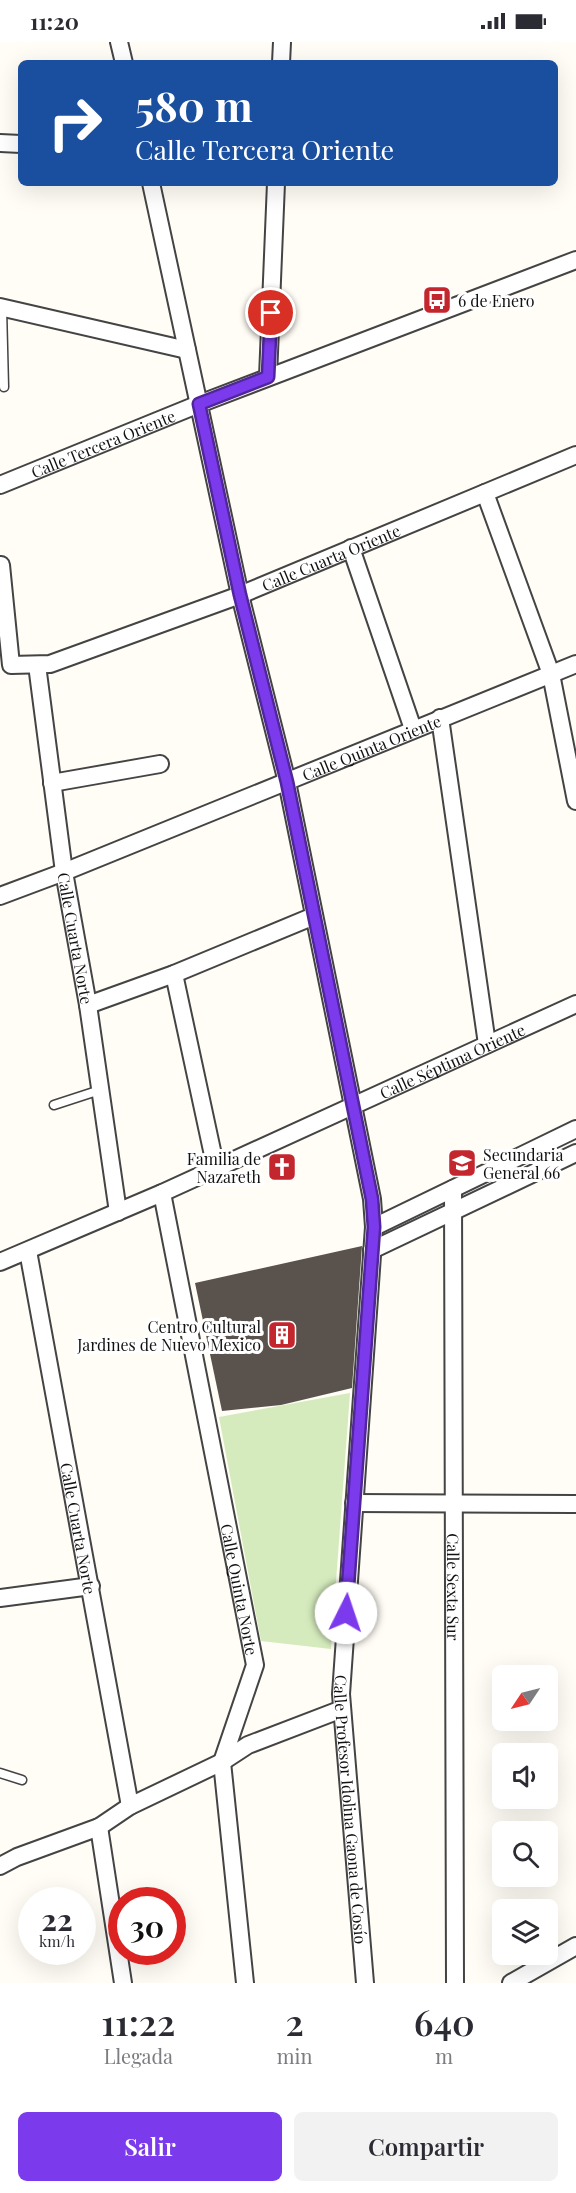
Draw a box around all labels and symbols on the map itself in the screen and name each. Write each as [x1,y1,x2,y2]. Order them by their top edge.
bus stop icon: 6 de Enero [421,284,453,316]
pin [245,287,296,338]
place label: 6 de Enero [458,290,535,311]
street label: Calle Tercera Oriente [28,404,178,482]
street label: Calle Cuarta Oriente [258,519,403,595]
street label: Calle Quinta Oriente [299,710,444,785]
street label: Calle Cuarta Norte [54,871,98,1006]
street label: Calle Séptima Oriente [376,1018,528,1103]
place label: Secundaria General 66 [483,1144,563,1183]
school or university icon: Secundaria General 66 [446,1147,478,1179]
place label: Familia de Nazareth [187,1148,262,1187]
church icon: Familia de Nazareth [266,1151,298,1183]
place label: Centro Cultural Jardines de Nuevo Mexico [76,1316,261,1355]
building icon: Centro Cultural Jardines de Nuevo Mexico [266,1319,298,1351]
street label: Calle Cuarta Norte [57,1461,101,1596]
street label: Calle Quinta Norte [217,1522,263,1657]
street label: Calle Sexta Sur [443,1533,465,1641]
position arrow [314,1581,378,1645]
north arrow [492,1665,558,1731]
street label: Calle Profesor Idolina Gaona de Cosío [331,1674,372,1945]
speed limit sign: 30 [108,1887,186,1965]

